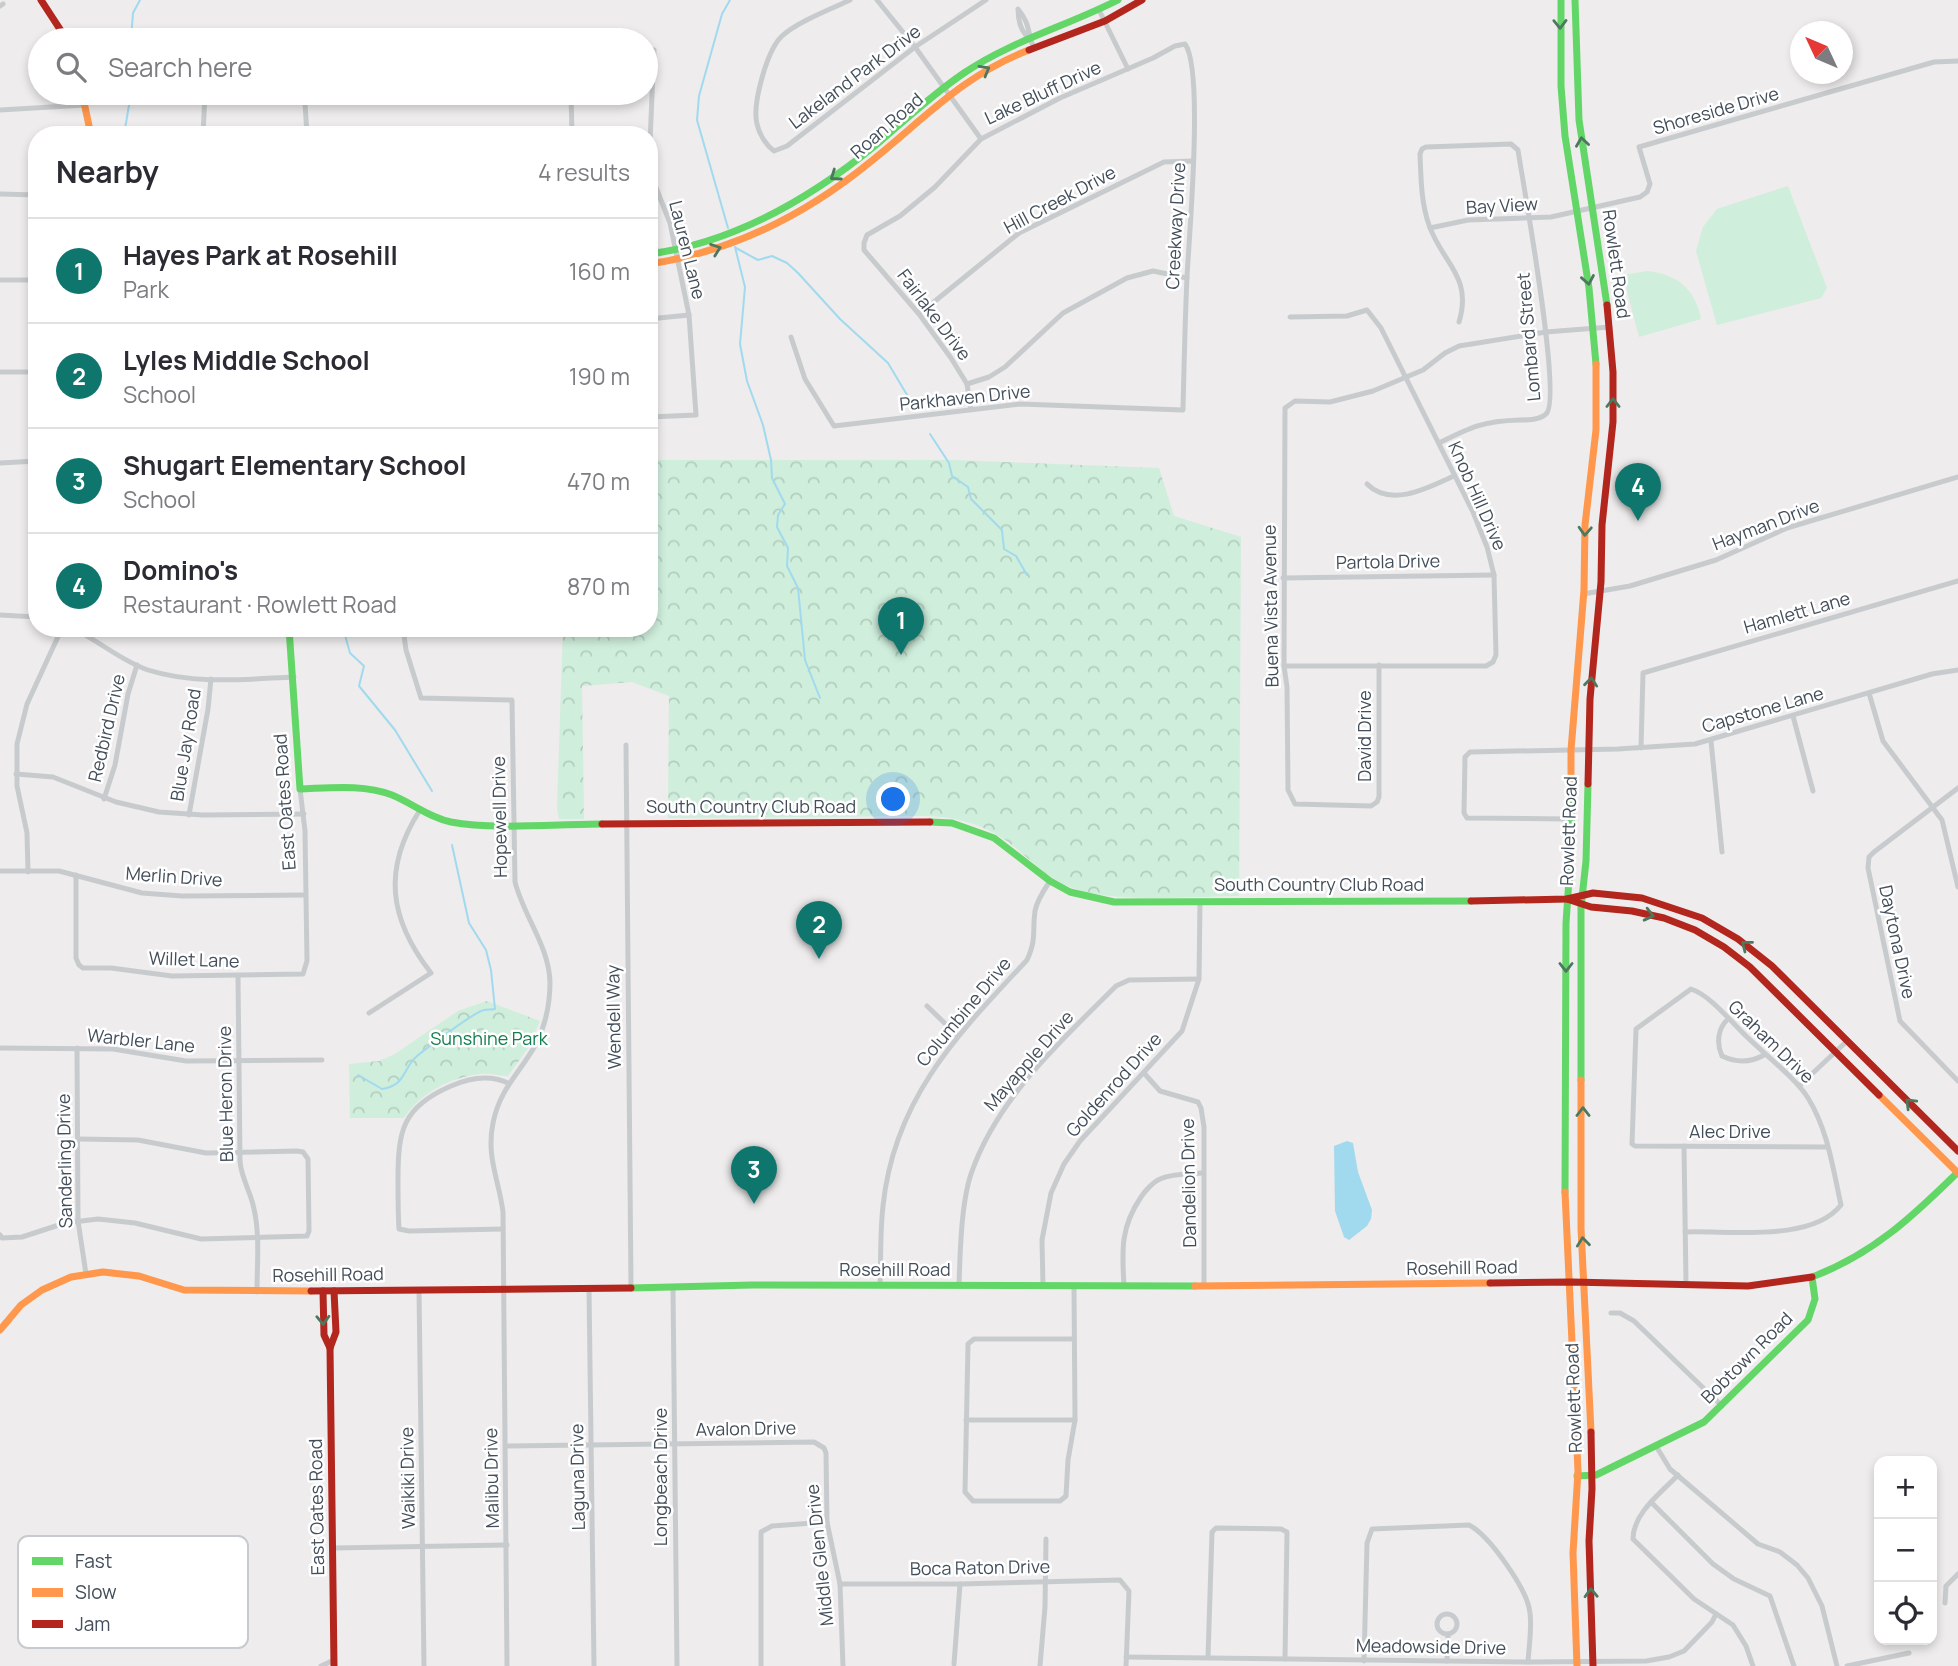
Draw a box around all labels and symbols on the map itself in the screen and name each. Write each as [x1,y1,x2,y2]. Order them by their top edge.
street label: Lakeland Park Drive [784,19,925,134]
one-way arrow [1552,20,1568,30]
north arrow [1790,21,1853,84]
street label: Lake Bluff Drive [981,55,1105,130]
one-way arrow [977,65,990,78]
street label: Shoreside Drive [1650,81,1781,139]
street label: Roan Road [845,87,928,163]
one-way arrow [1574,136,1589,148]
street label: Hill Creek Drive [999,160,1120,239]
street label: Creekway Drive [1160,162,1190,290]
one-way arrow [830,168,843,180]
street label: Bay View [1465,191,1539,219]
street label: Lauren Lane [664,198,712,302]
street label: Rowlett Road [1597,208,1637,320]
one-way arrow [709,243,721,257]
street label: Fairlake Drive [893,264,977,365]
street label: Lombard Street [1510,272,1546,402]
one-way arrow [1580,274,1595,286]
street label: Parkhaven Drive [898,378,1032,416]
one-way arrow [1605,397,1621,407]
street label: Knob Hill Drive [1443,437,1513,554]
pin: 4 [1615,463,1661,521]
street label: Hayman Drive [1709,493,1823,556]
street label: Buena Vista Avenue [1257,524,1283,688]
one-way arrow [1578,526,1593,537]
street label: Partola Drive [1336,548,1440,574]
street label: Hamlett Lane [1741,585,1853,639]
pin: 1 [878,597,924,655]
street label: Redbird Drive [82,671,130,784]
one-way arrow [1583,676,1598,687]
street label: Capstone Lane [1699,680,1826,738]
street label: Blue Jay Road [164,687,206,803]
street label: David Drive [1352,690,1376,782]
street label: East Oates Road [267,733,301,871]
street label: Hopewell Drive [486,756,512,878]
street label: Rowlett Road [1554,776,1582,886]
your location [876,782,910,816]
street label: South Country Club Road [646,794,856,818]
street label: Merlin Drive [125,861,223,891]
street label: South Country Club Road [1214,872,1424,896]
street label: Daytona Drive [1874,883,1922,1001]
pin: 2 [796,901,842,959]
one-way arrow [1643,907,1655,921]
one-way arrow [1742,940,1754,953]
street label: Willet Lane [148,945,240,973]
street label: Columbine Drive [911,952,1016,1071]
one-way arrow [1558,963,1574,973]
street label: Wendell Way [600,964,626,1070]
street label: Graham Drive [1724,994,1820,1088]
street label: Mayapple Drive [978,1005,1078,1116]
street label: Warbler Lane [86,1022,196,1058]
street label: Blue Heron Drive [212,1026,238,1162]
park label: Sunshine Park [430,1026,549,1050]
street label: Goldenrod Drive [1060,1027,1166,1142]
street label: Sanderling Drive [51,1093,77,1229]
one-way arrow [1905,1098,1918,1111]
one-way arrow [1575,1107,1591,1117]
street label: Dandelion Drive [1175,1118,1201,1248]
street label: Alec Drive [1689,1119,1771,1143]
pin: 3 [731,1146,777,1204]
one-way arrow [1575,1236,1590,1248]
street label: Rosehill Road [1406,1254,1518,1280]
street label: Rosehill Road [839,1257,951,1281]
street label: Rosehill Road [272,1261,384,1287]
street label: Bobtown Road [1695,1306,1797,1408]
one-way arrow [316,1315,331,1326]
street label: Rowlett Road [1559,1343,1587,1453]
street label: Longbeach Drive [648,1408,672,1546]
street label: Avalon Drive [696,1415,796,1441]
street label: Laguna Drive [564,1423,590,1531]
street label: Waikiki Drive [394,1427,420,1529]
street label: Malibu Drive [478,1428,504,1529]
street label: East Oates Road [303,1439,329,1576]
street label: Middle Glen Drive [800,1483,838,1627]
legend [18,1536,248,1648]
text: Fast [75,1548,112,1574]
street label: Boca Raton Drive [910,1554,1050,1580]
text: Slow [75,1579,117,1605]
one-way arrow [1583,1587,1599,1597]
text: Jam [75,1611,110,1637]
street label: Meadowside Drive [1356,1633,1506,1659]

